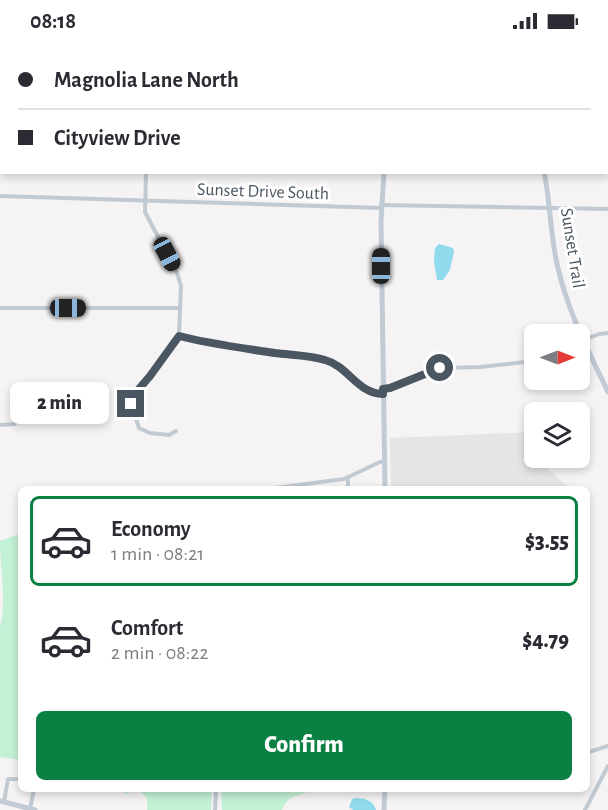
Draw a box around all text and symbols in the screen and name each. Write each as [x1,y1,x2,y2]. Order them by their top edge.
text: 08:18 [30,10,76,32]
text: Magnolia Lane North [54,69,239,91]
text: Cityview Drive [54,127,181,149]
street label: Sunset Drive South [197,181,329,203]
street label: Sunset Trail [557,207,587,290]
car [151,234,183,274]
car [372,248,390,284]
car [50,299,86,317]
north arrow [524,324,590,390]
map controls [524,324,590,468]
route start [426,354,453,381]
callout: 2 min [11,383,110,425]
route end [117,390,144,417]
text: 2 min [37,393,82,413]
button: layers [524,402,590,468]
icon: car [39,514,93,568]
text: Economy [111,518,191,540]
text: $3.55 [525,530,569,552]
text: 1 min · 08:21 [111,544,204,564]
icon: car [39,613,93,667]
text: Comfort [111,617,183,639]
text: $4.79 [522,629,569,651]
text: 2 min · 08:22 [111,643,209,663]
button: Confirm [36,711,572,780]

